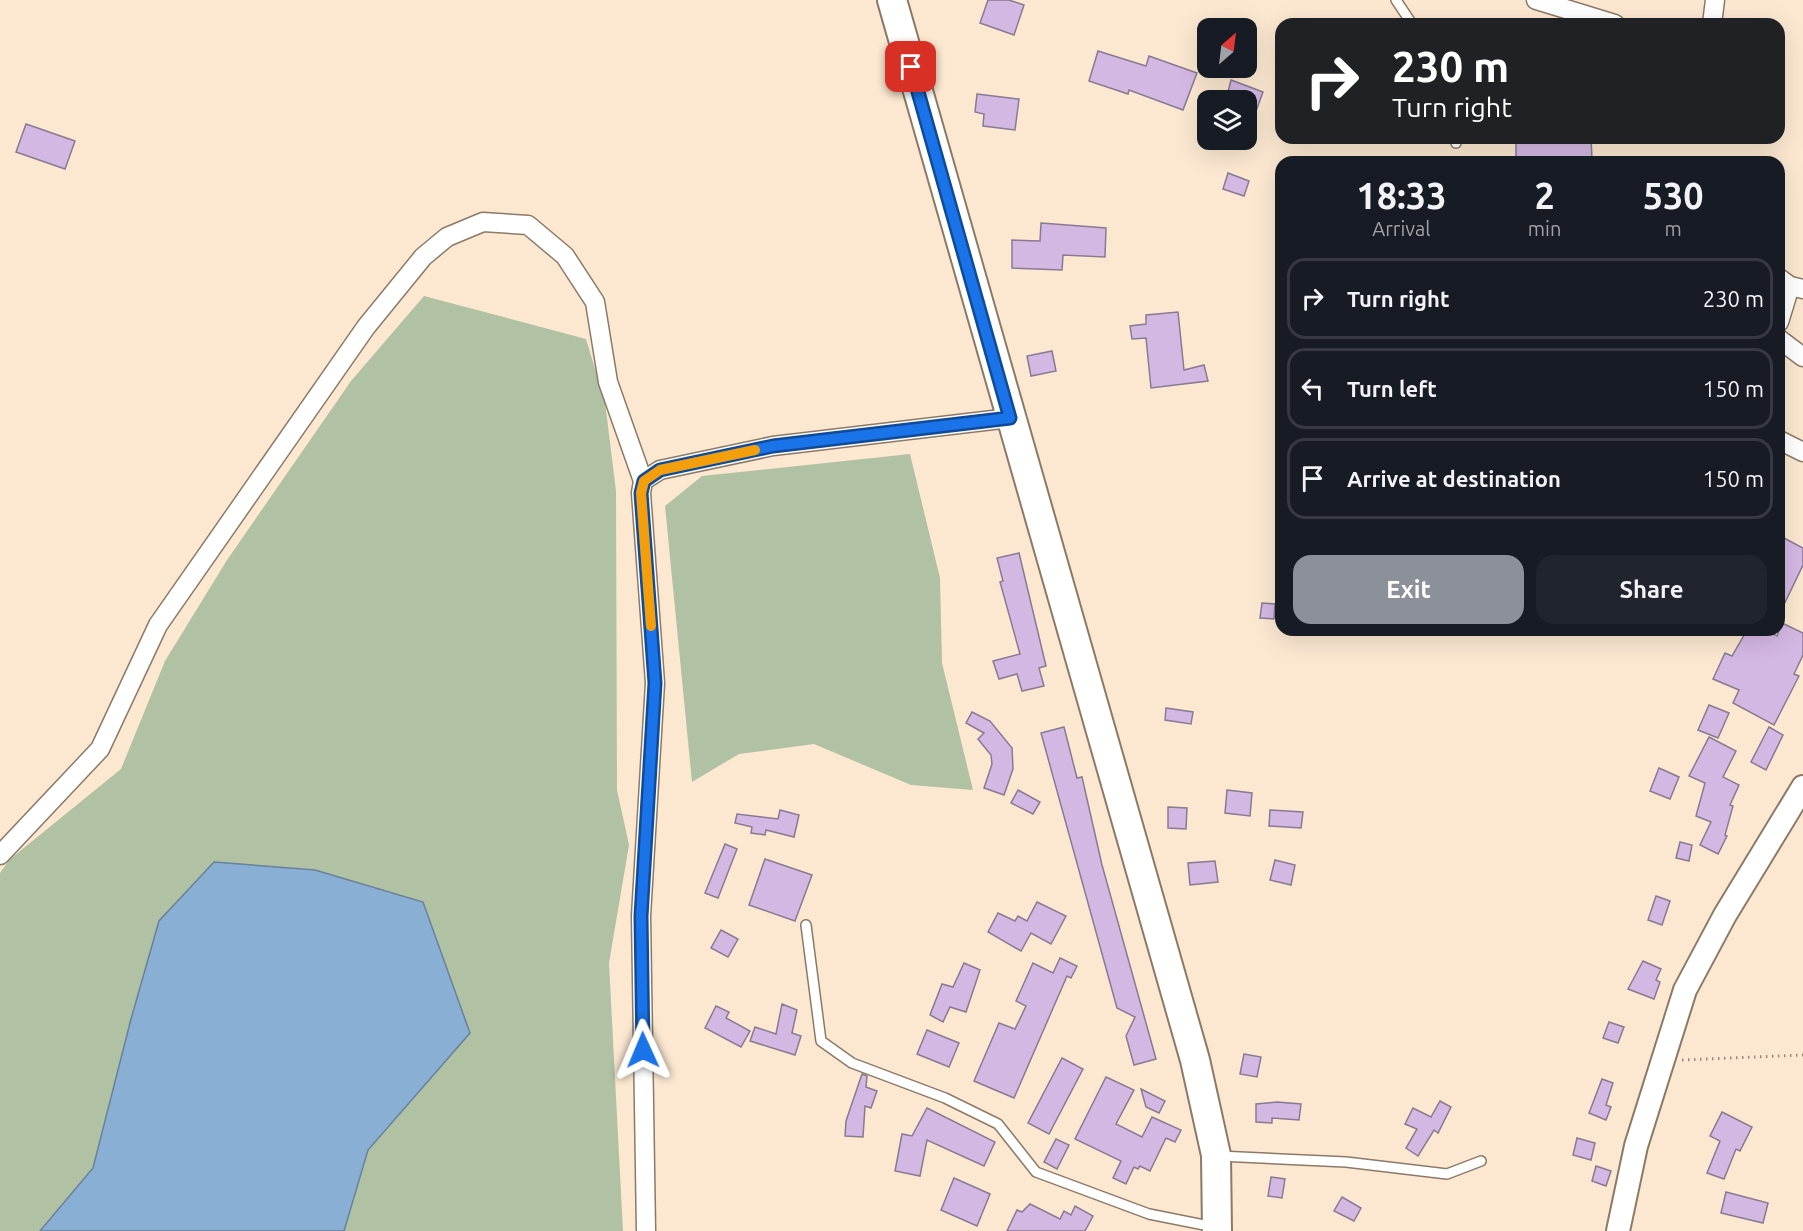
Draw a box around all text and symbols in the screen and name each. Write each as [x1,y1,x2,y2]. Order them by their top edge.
north arrow [1197,18,1257,78]
map controls [1197,18,1257,150]
pin [885,41,936,92]
icon: right [1293,42,1371,120]
text: 230 m [1392,43,1509,90]
icon: arrive [894,50,927,83]
button: layers [1197,90,1257,150]
text: Turn right [1392,92,1512,122]
text: 18:33 [1356,175,1446,216]
text: 2 [1534,175,1555,216]
text: 530 [1643,175,1704,216]
text: Arrival [1372,217,1431,240]
text: min [1528,217,1561,240]
text: m [1665,217,1682,240]
icon: right [1296,282,1329,315]
text: Turn right [1347,286,1449,311]
text: 230 m [1703,286,1764,311]
icon: left [1296,372,1329,405]
text: Turn left [1347,376,1437,401]
text: 150 m [1703,376,1764,401]
icon: arrive [1296,462,1329,495]
text: Arrive at destination [1347,466,1561,491]
text: 150 m [1703,466,1764,491]
button: Exit [1293,555,1524,624]
button: Share [1536,555,1767,624]
position arrow [611,1018,675,1082]

